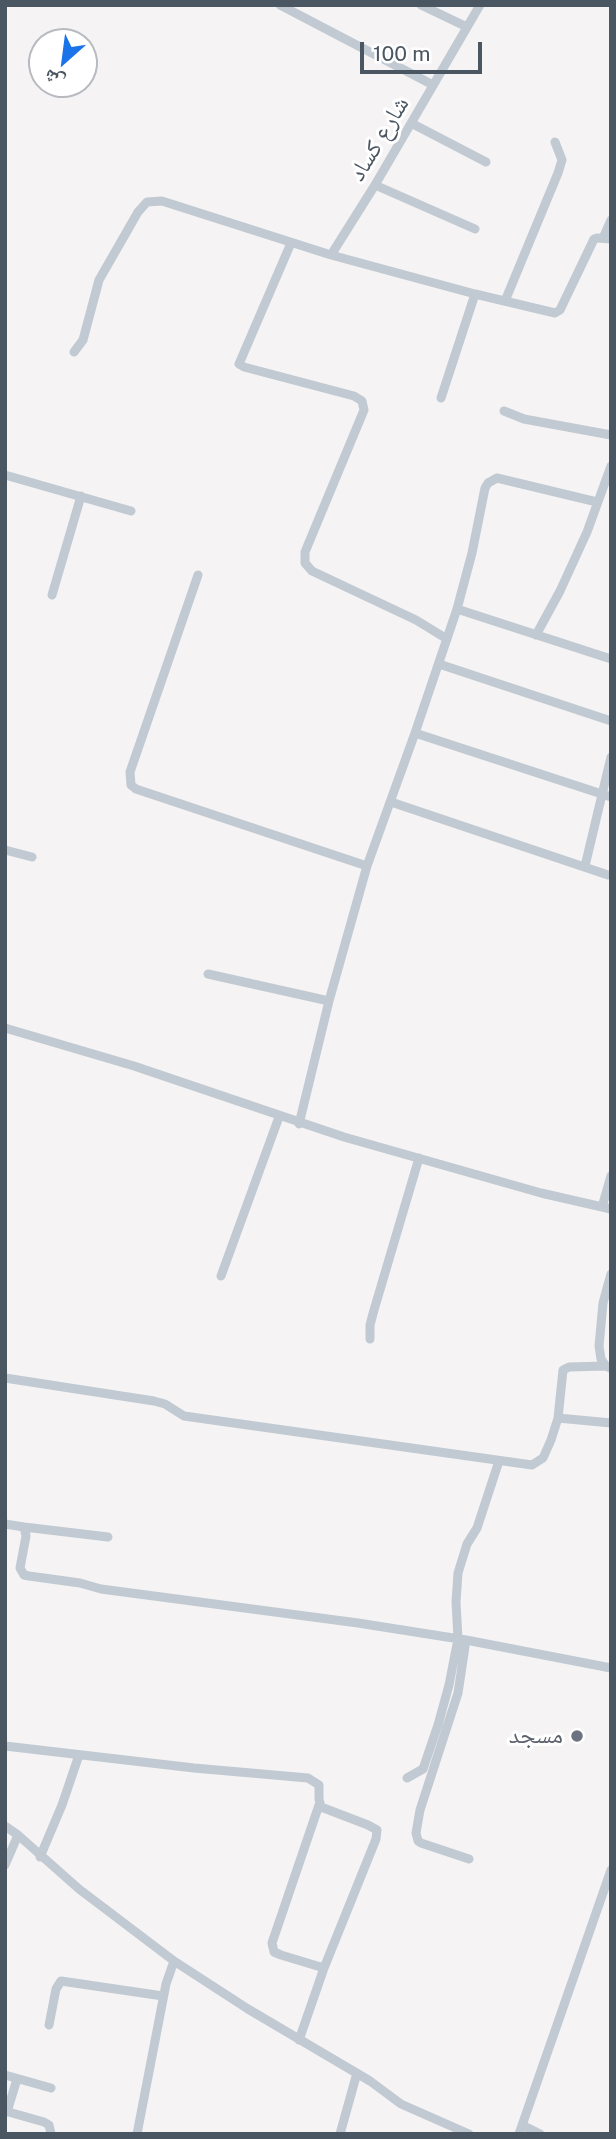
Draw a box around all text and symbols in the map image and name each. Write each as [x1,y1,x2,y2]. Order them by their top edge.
north arrow [28,28,98,98]
scale bar [364,28,486,72]
text: 100 m [373,41,430,66]
text: ش [40,65,68,94]
street label: شارع كساد [343,92,415,186]
place label: مسجد [509,1722,563,1750]
marker: مسجد [569,1728,585,1744]

